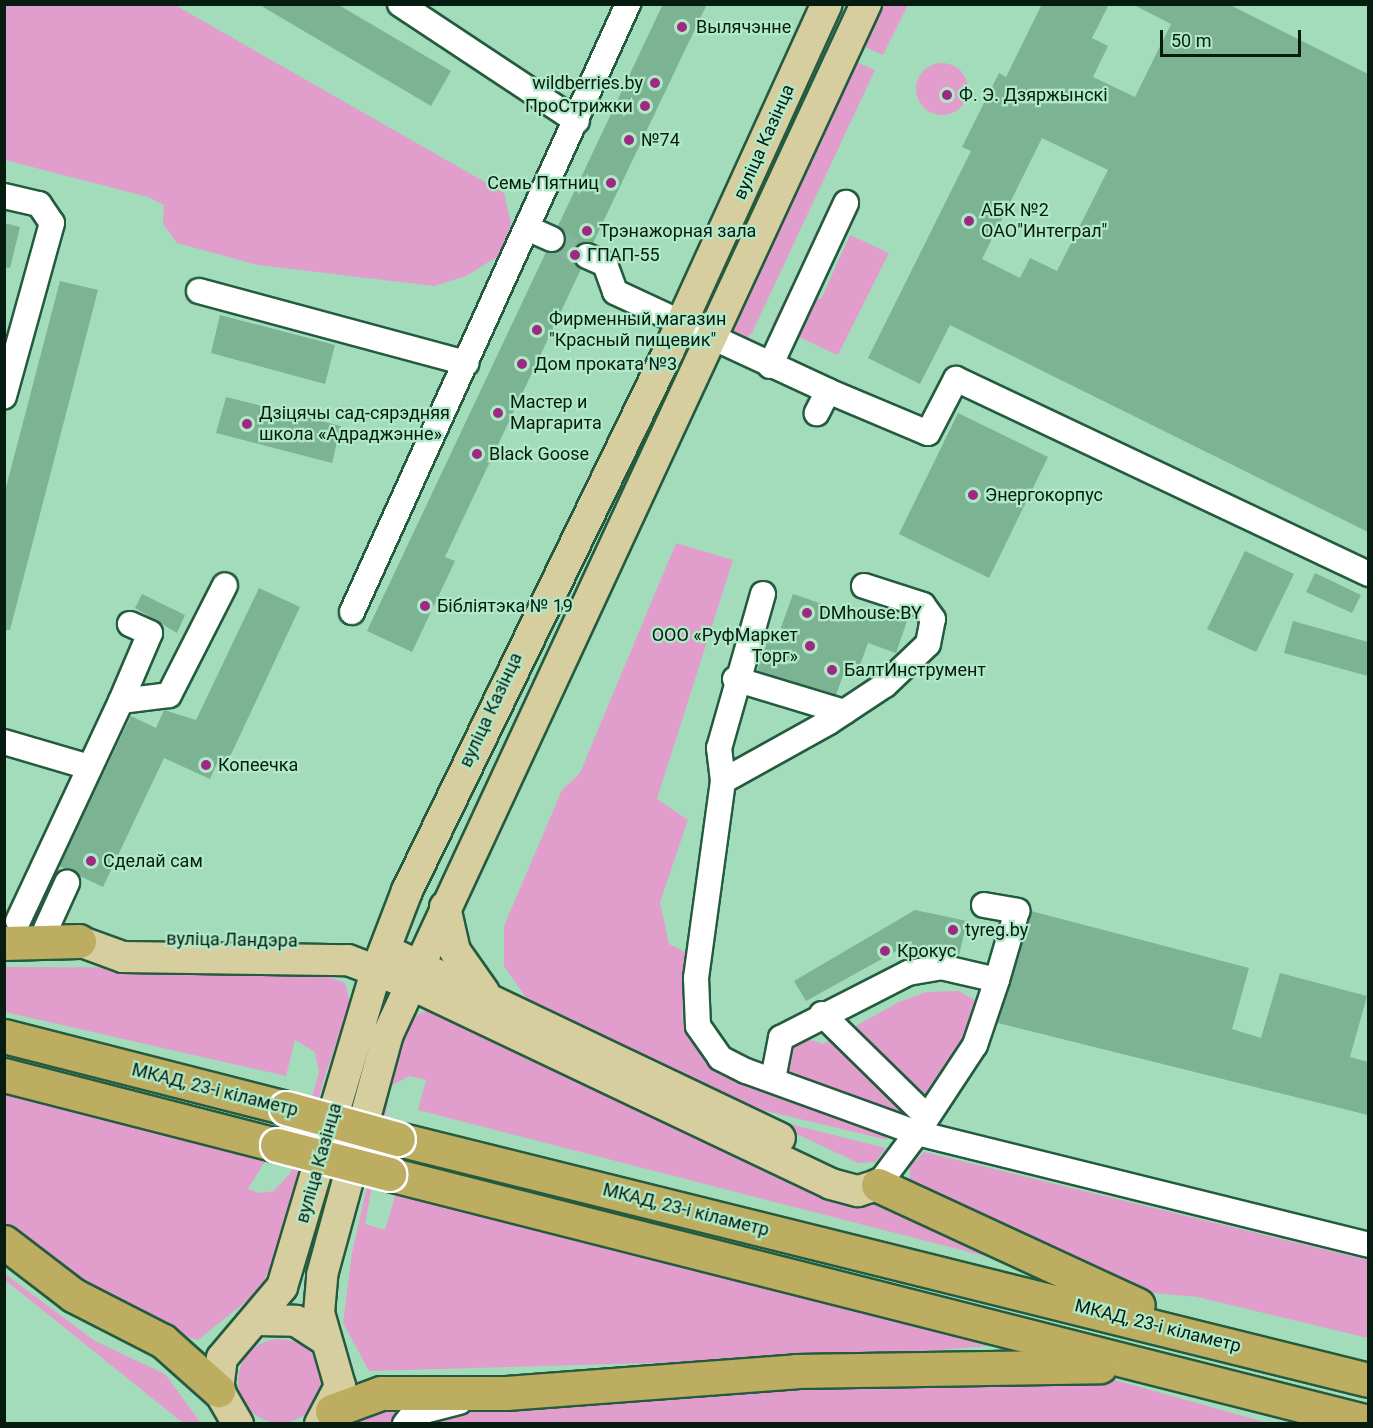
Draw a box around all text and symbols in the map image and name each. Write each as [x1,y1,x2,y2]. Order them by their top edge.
place label: Вылячэнне [696,16,791,38]
marker: Вылячэнне [673,18,691,36]
scale bar [1163,18,1304,56]
text: 50 m [1171,30,1211,51]
place label: wildberries.by [532,72,643,94]
marker: wildberries.by [648,76,662,90]
street label: вуліца Казінца [729,81,799,203]
place label: Ф. Э. Дзяржынскі [959,84,1108,106]
marker: Ф. Э. Дзяржынскі [940,88,954,102]
place label: ПроСтрижки [525,95,633,117]
marker: ПроСтрижки [638,99,652,113]
place label: №74 [641,129,680,151]
marker: №74 [622,133,636,147]
place label: Семь Пятниц [487,172,599,194]
marker: Семь Пятниц [604,176,618,190]
place label: АБК №2 ОАО"Интеграл" [981,200,1107,242]
marker: АБК №2 ОАО"Интеграл" [962,214,976,228]
place label: Трэнажорная зала [599,220,756,242]
marker: Трэнажорная зала [580,224,594,238]
place label: ГПАП-55 [587,244,660,266]
marker: ГПАП-55 [568,248,582,262]
place label: Фирменный магазин "Красный пищевик" [549,309,726,352]
marker: Фирменный магазин "Красный пищевик" [530,323,544,337]
place label: Дом проката №3 [534,353,677,375]
marker: Дом проката №3 [515,357,529,371]
place label: Мастер и Маргарита [510,392,602,434]
place label: Дзіцячы сад-сярэдняя школа «Адраджэнне» [259,403,450,446]
marker: Мастер и Маргарита [491,406,505,420]
marker: Дзіцячы сад-сярэдняя школа «Адраджэнне» [240,417,254,431]
place label: Black Goose [489,443,589,465]
marker: Black Goose [470,447,484,461]
place label: Энергокорпус [985,484,1103,506]
marker: Энергокорпус [966,488,980,502]
place label: Бібліятэка № 19 [437,595,573,617]
marker: Бібліятэка № 19 [418,599,432,613]
place label: DMhouse.BY [819,602,922,624]
marker: DMhouse.BY [800,606,814,620]
place label: ООО «РуфМаркет Торг» [652,625,798,668]
marker: ООО «РуфМаркет Торг» [803,639,817,653]
street label: вуліца Казінца [455,649,527,771]
place label: БалтИнструмент [844,659,986,681]
marker: БалтИнструмент [825,663,839,677]
place label: Копеечка [218,754,298,776]
marker: Копеечка [199,758,213,772]
place label: Сделай сам [103,850,203,872]
marker: Сделай сам [84,854,98,868]
place label: tyreg.by [965,919,1028,941]
marker: tyreg.by [946,923,960,937]
street label: вуліца Ландэра [166,928,298,952]
place label: Крокус [897,940,956,962]
marker: Крокус [878,944,892,958]
street label: МКАД, 23-і кіламетр [130,1059,300,1121]
street label: вуліца Казінца [292,1101,346,1225]
street label: МКАД, 23-і кіламетр [601,1179,771,1241]
street label: МКАД, 23-і кіламетр [1073,1295,1243,1357]

